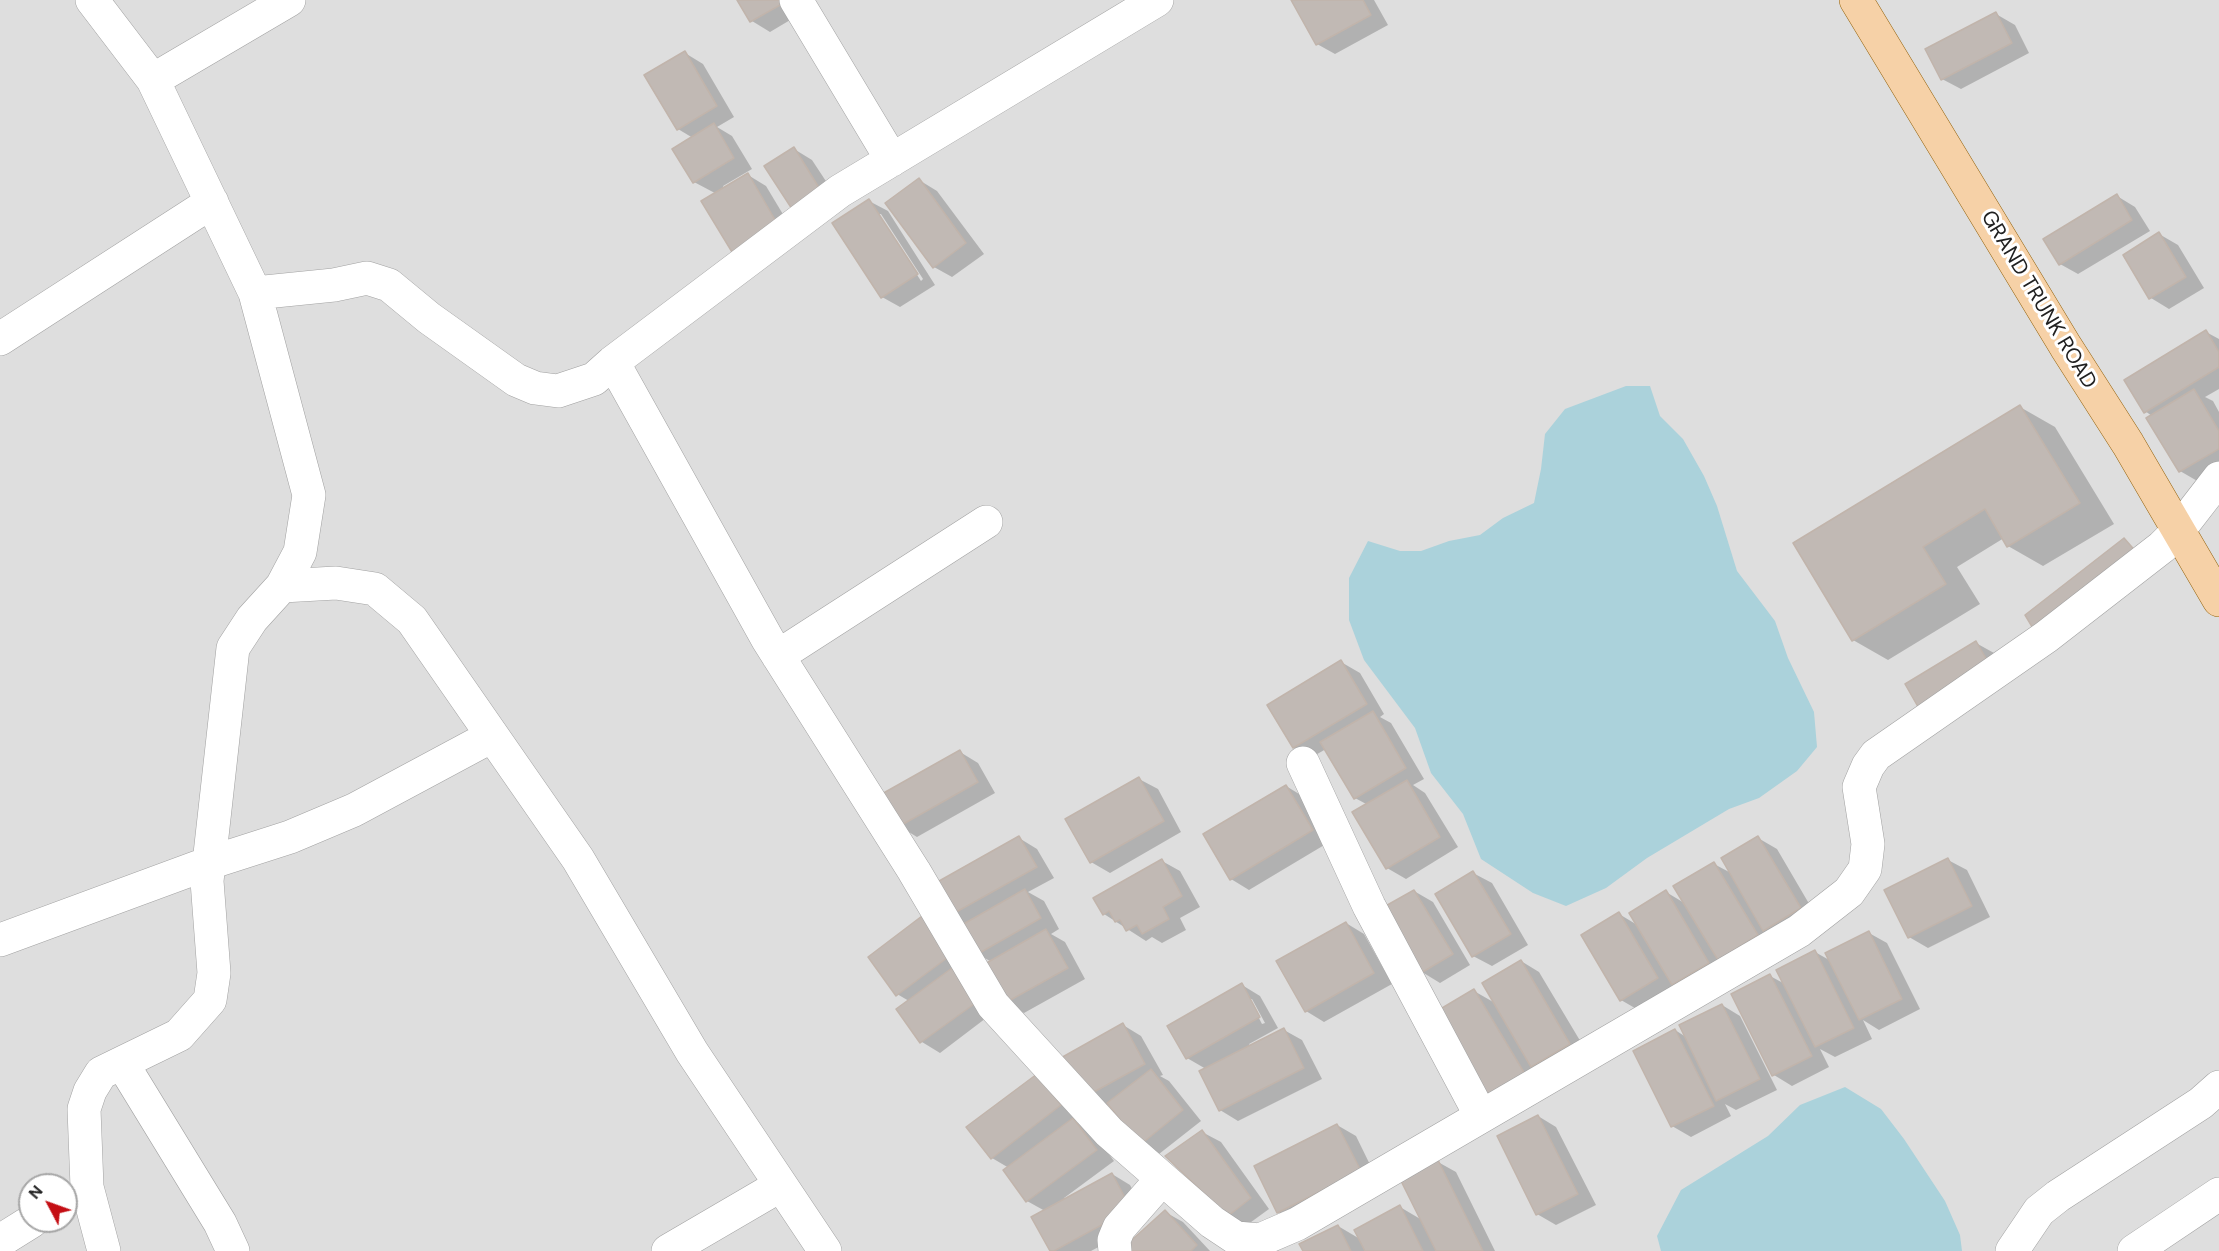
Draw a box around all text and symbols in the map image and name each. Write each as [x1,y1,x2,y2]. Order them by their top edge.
street label: GRAND TRUNK ROAD [1975,206,2101,394]
north arrow [18,1173,78,1233]
text: N [24,1181,47,1203]

